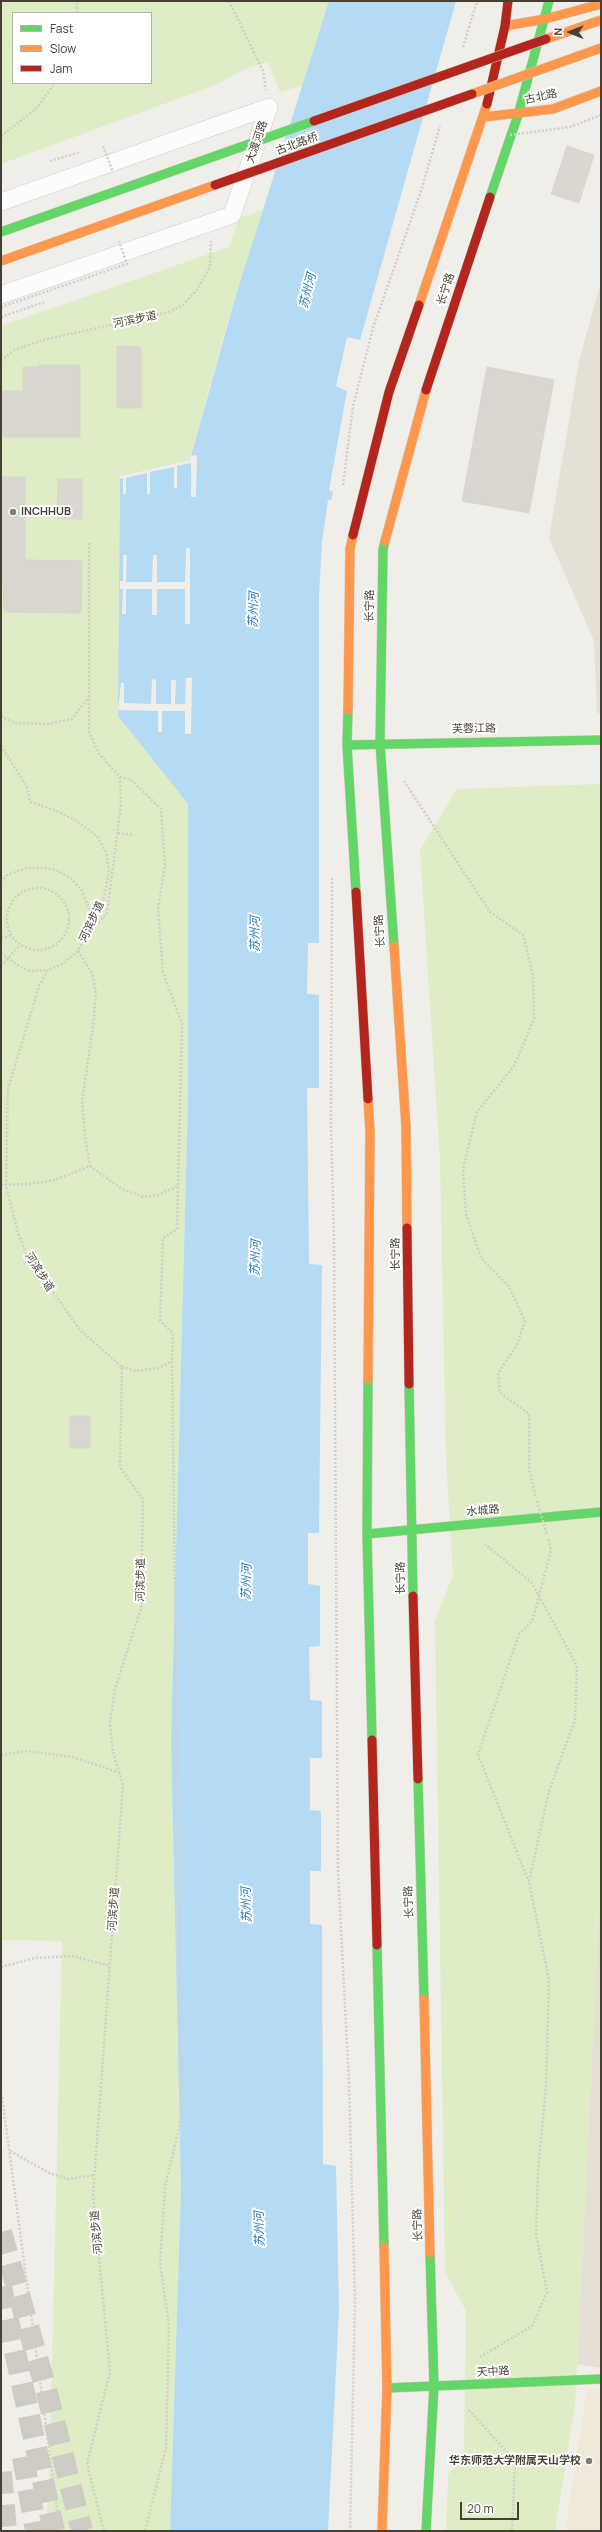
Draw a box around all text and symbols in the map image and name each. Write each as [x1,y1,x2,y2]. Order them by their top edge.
legend [12,12,152,84]
north arrow [550,12,590,52]
text: Fast [50,20,74,37]
text: N [550,28,565,36]
text: Slow [50,40,76,57]
text: Jam [50,60,72,77]
street label: 古北路 [523,87,559,107]
street label: 大渡河路 [244,119,270,165]
street label: 古北路桥 [274,130,320,158]
street label: 长宁路 [435,271,457,307]
water label: 苏州河 [297,272,319,310]
street label: 河滨步道 [112,309,158,331]
place label: INCHHUB [21,505,71,519]
marker: INCHHUB [8,507,18,517]
street label: 长宁路 [363,589,377,623]
water label: 苏州河 [246,592,262,628]
street label: 芙蓉江路 [452,722,496,736]
street label: 河滨步道 [77,899,107,945]
street label: 长宁路 [372,914,388,948]
water label: 苏州河 [249,916,263,952]
street label: 长宁路 [389,1237,403,1271]
water label: 苏州河 [248,1240,264,1276]
street label: 河滨步道 [22,1250,56,1294]
street label: 水城路 [466,1503,500,1519]
street label: 河滨步道 [134,1558,148,1602]
street label: 长宁路 [394,1561,408,1595]
water label: 苏州河 [239,1564,255,1600]
street label: 长宁路 [402,1885,416,1919]
street label: 河滨步道 [106,1887,122,1931]
water label: 苏州河 [239,1887,255,1923]
street label: 长宁路 [411,2208,425,2242]
street label: 河滨步道 [89,2210,105,2254]
water label: 苏州河 [252,2211,268,2247]
street label: 天中路 [476,2365,510,2379]
place label: 华东师范大学附属天山学校 [449,2454,581,2468]
marker: 华东师范大学附属天山学校 [584,2456,594,2466]
scale bar [462,2494,521,2520]
text: 20 m [467,2500,494,2517]

